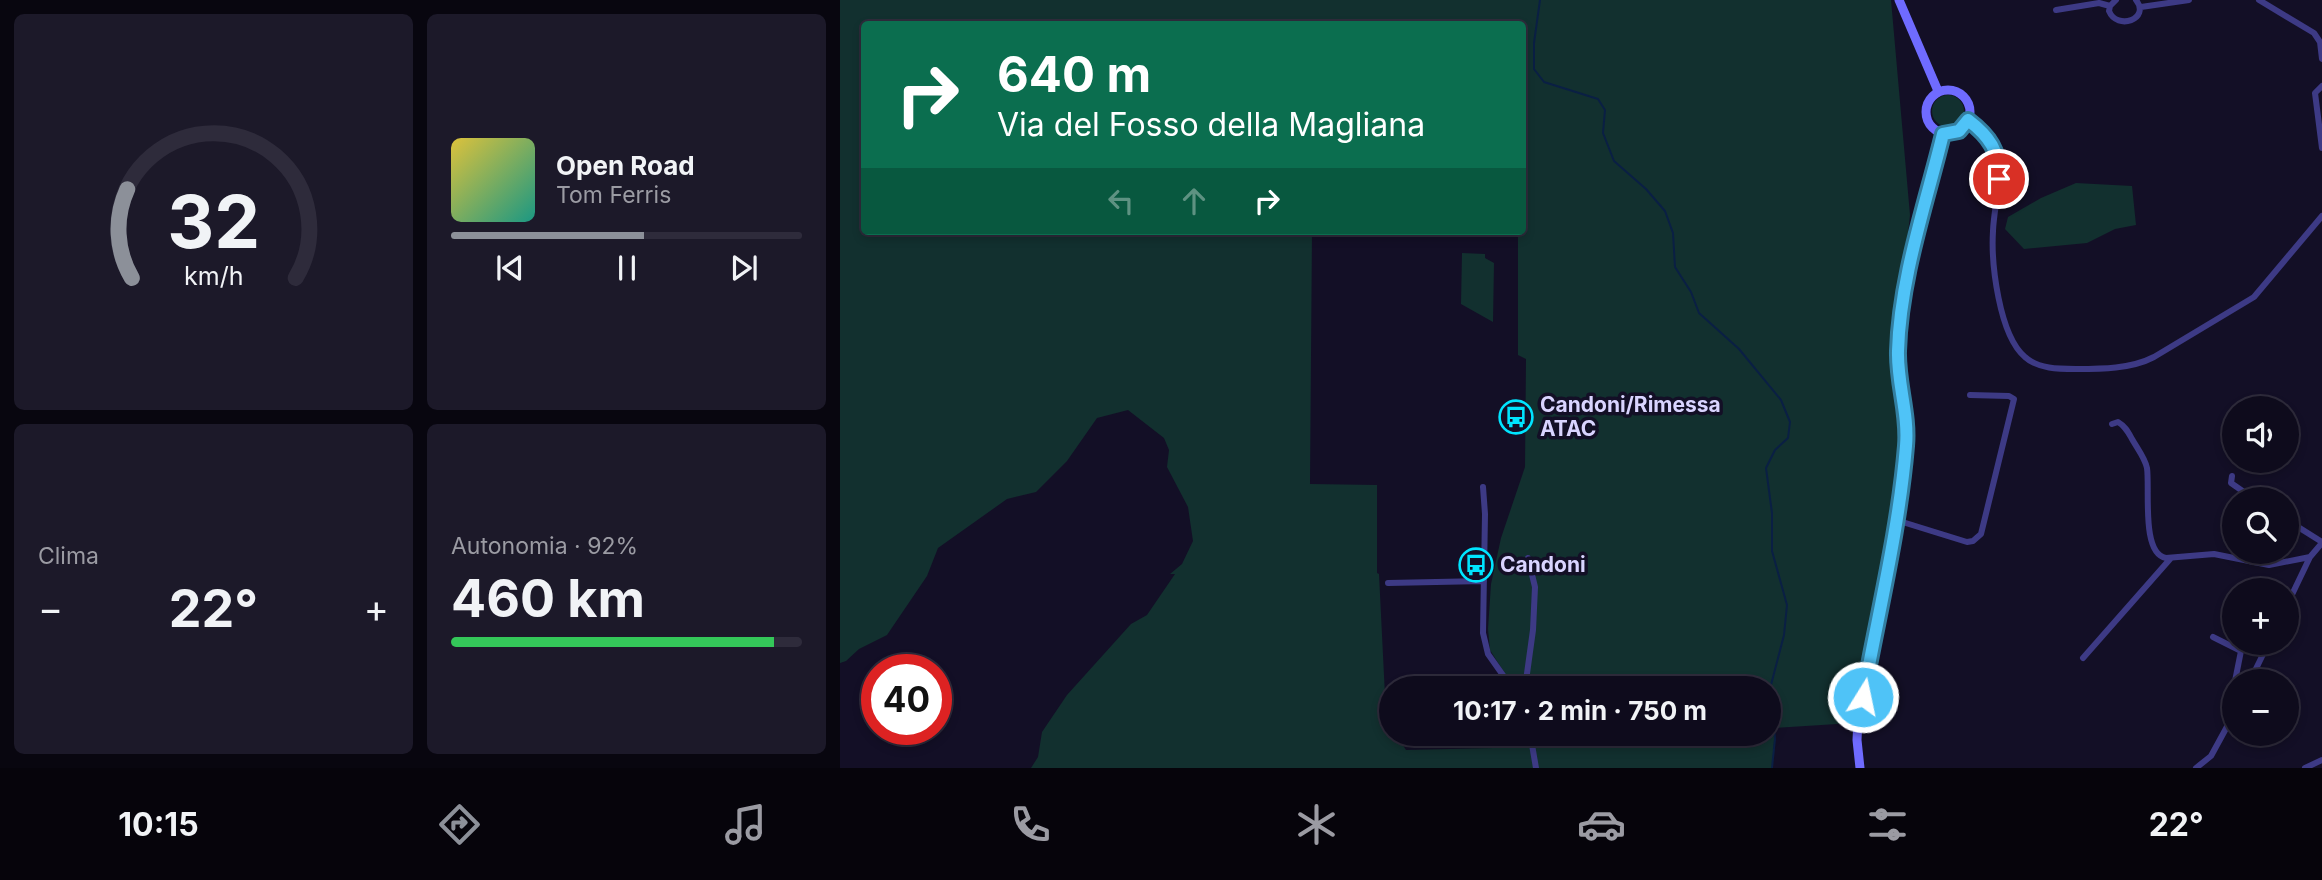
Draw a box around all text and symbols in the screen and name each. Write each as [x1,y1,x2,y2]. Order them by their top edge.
text: 640 m [997,45,1151,104]
icon: right [882,49,973,140]
text: Via del Fosso della Magliana [997,105,1425,144]
pin [1969,149,2029,209]
text: Open Road [556,150,695,181]
icon: arrive [1980,160,2018,198]
text: 32 [167,178,260,267]
text: Tom Ferris [556,181,671,209]
icon: left [1102,182,1140,220]
icon: ahead [1175,182,1213,220]
icon: right [1248,182,1286,220]
icon: previous [491,249,529,287]
icon: pause [608,249,646,287]
icon: next [725,249,763,287]
text: km/h [184,261,243,291]
place label: Candoni/Rimessa ATAC [1540,392,1721,441]
map controls [2222,396,2299,746]
button: sound [2222,396,2299,473]
bus stop icon: Candoni/Rimessa ATAC [1497,398,1535,436]
button: search [2222,487,2299,564]
text: Autonomia · 92% [451,532,638,560]
text: Clima [38,542,99,570]
bus stop icon: Candoni [1457,546,1495,584]
place label: Candoni [1500,552,1586,577]
text: 460 km [451,567,645,630]
text: 22° [169,577,258,640]
button: + [2222,578,2299,655]
text: − [38,585,63,631]
text: + [364,585,389,631]
speed limit sign: 40 [861,654,952,745]
position arrow [1826,660,1900,734]
button: − [2222,669,2299,746]
text: 10:17 · 2 min · 750 m [1453,695,1707,726]
icon: directions [435,800,484,849]
icon: music [721,800,770,849]
icon: phone [1006,800,1055,849]
icon: climate [1292,800,1341,849]
icon: car [1577,800,1626,849]
icon: filters [1863,800,1912,849]
text: 10:15 [118,805,199,844]
text: 22° [2149,805,2204,844]

